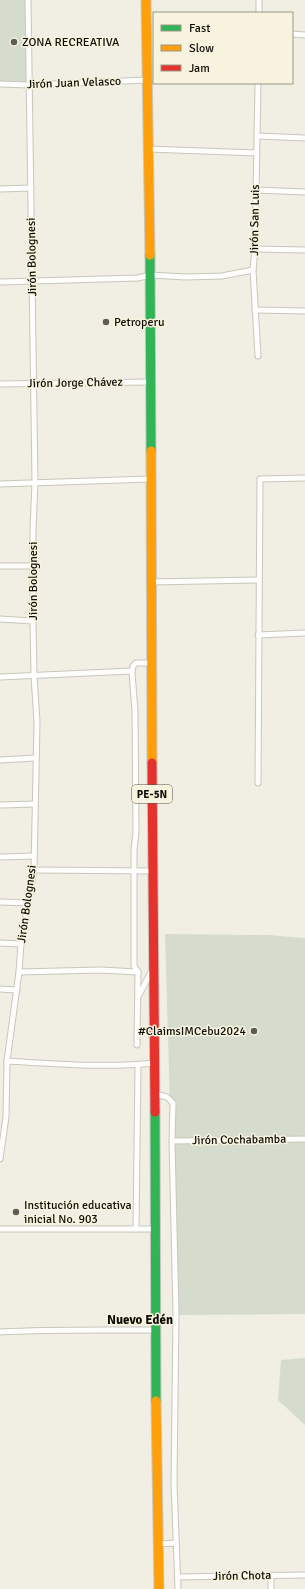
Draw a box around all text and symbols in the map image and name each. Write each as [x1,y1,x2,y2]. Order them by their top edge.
legend [153,12,293,84]
text: Fast [189,21,210,36]
place label: ZONA RECREATIVA [22,35,120,50]
marker: ZONA RECREATIVA [9,37,19,47]
text: Slow [189,41,214,56]
text: Jam [189,61,210,76]
street label: Jirón Juan Velasco [27,74,121,92]
street label: Jirón San Luis [247,184,263,256]
street label: Jirón Bolognesi [24,217,40,297]
place label: Petroperu [114,315,164,330]
marker: Petroperu [101,317,111,327]
street label: Jirón Jorge Chávez [27,375,123,391]
street label: Jirón Bolognesi [26,542,41,620]
road number: PE-5N [132,785,172,803]
street label: Jirón Bolognesi [14,864,40,944]
place label: #ClaimsIMCebu2024 [138,1024,247,1039]
marker: #ClaimsIMCebu2024 [249,1026,259,1036]
street label: Jirón Cochabamba [192,1132,286,1148]
place label: Institución educativa inicial No. 903 [24,1198,131,1227]
marker: Institución educativa inicial No. 903 [11,1207,21,1217]
district label: Nuevo Edén [107,1312,173,1328]
street label: Jirón Chota [213,1568,271,1584]

